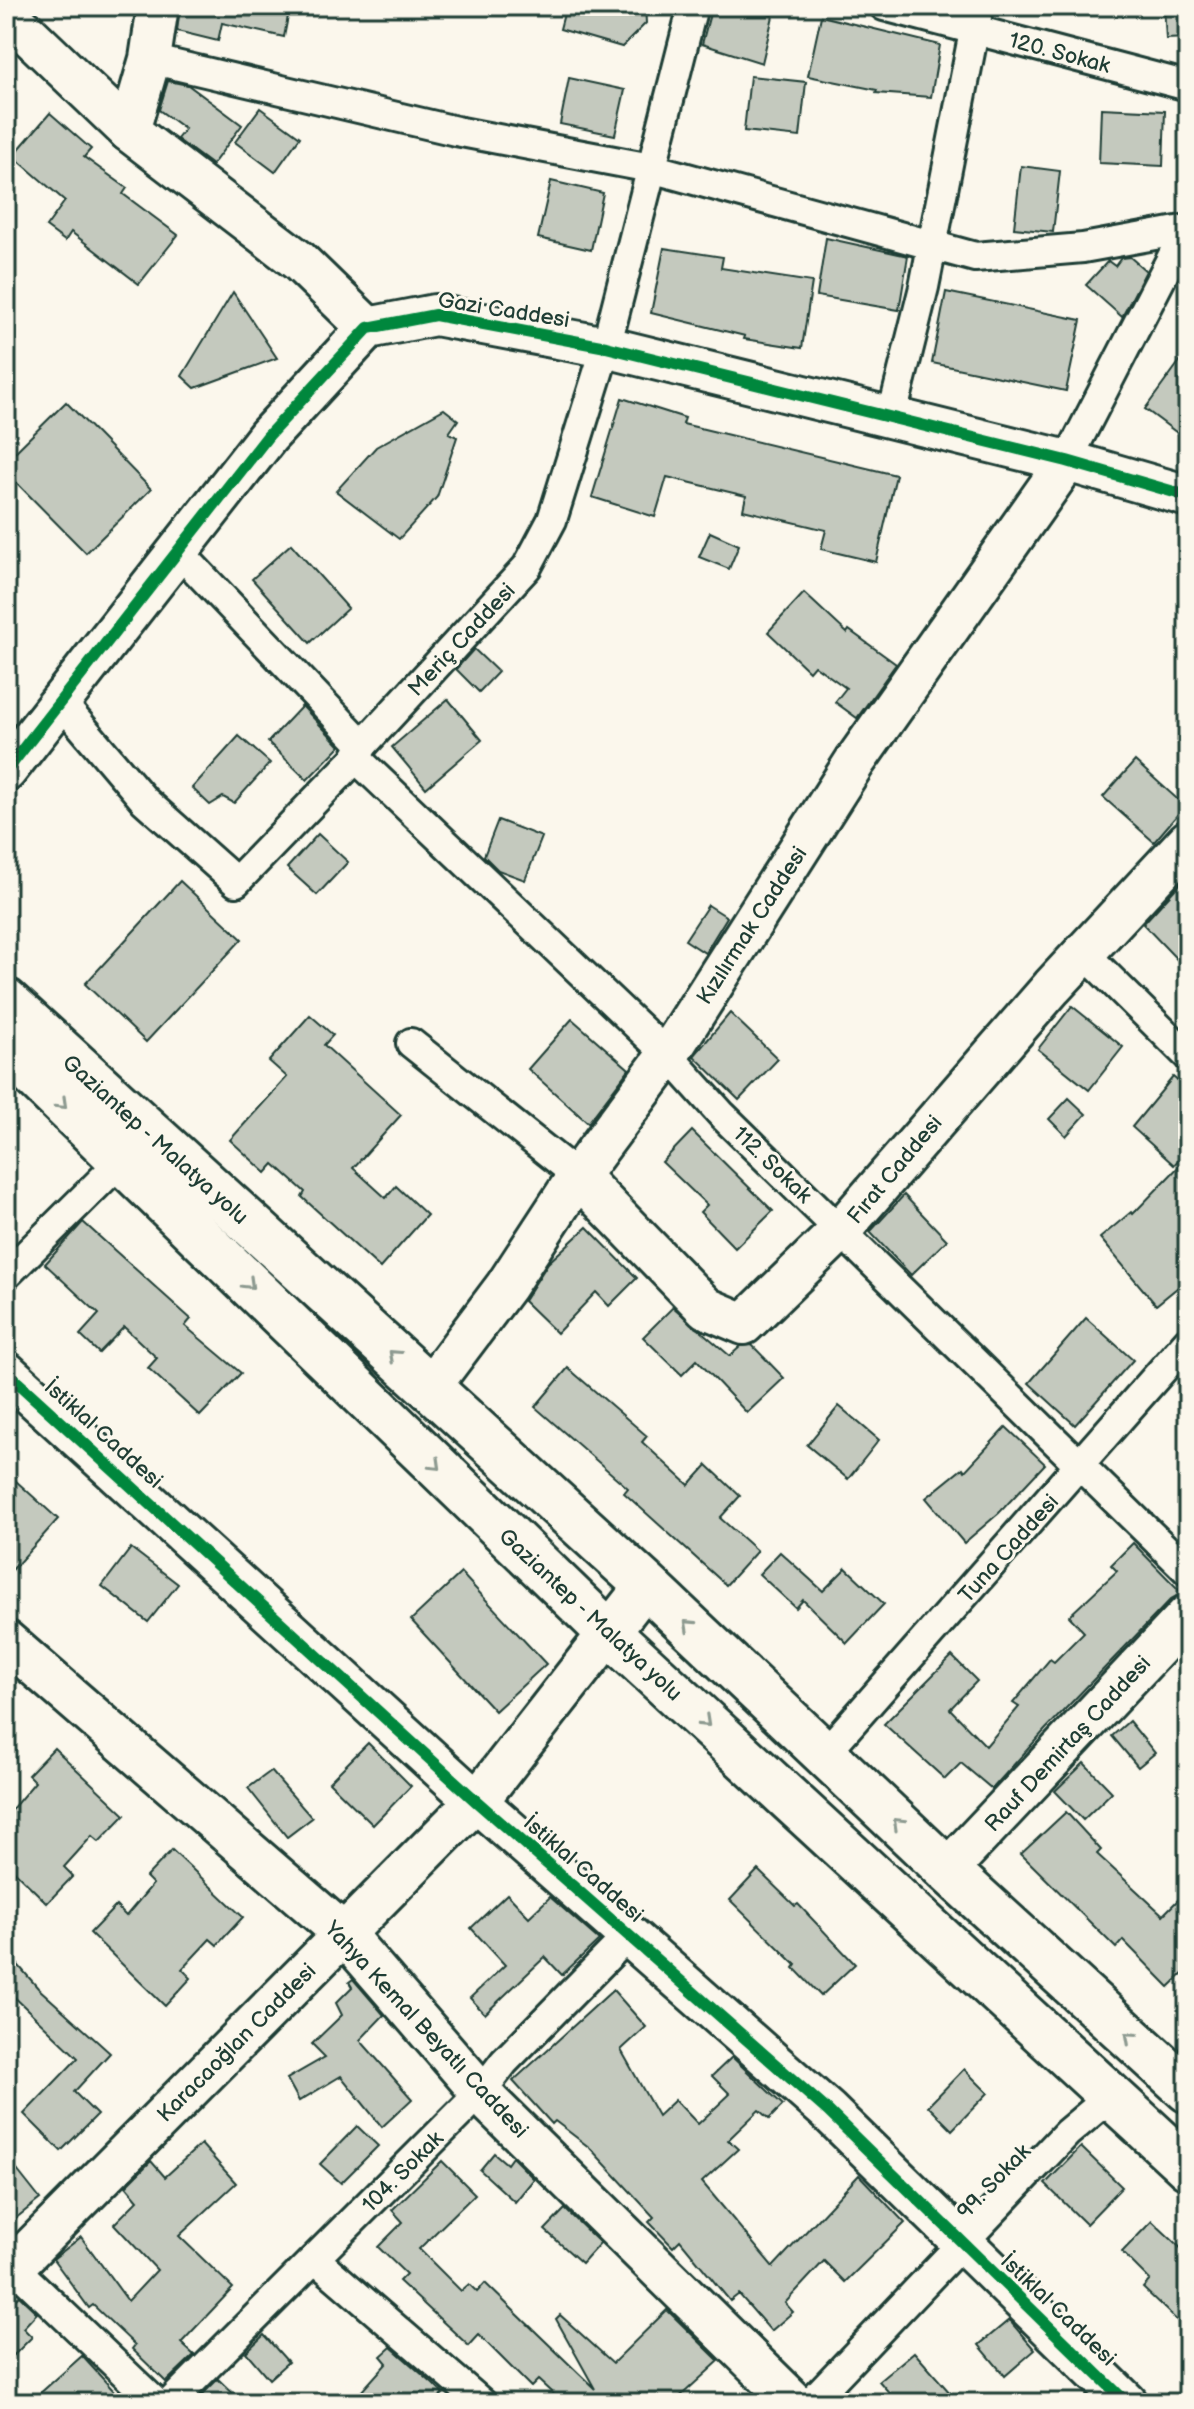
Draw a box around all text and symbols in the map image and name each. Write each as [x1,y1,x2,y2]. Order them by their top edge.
street label: 120. Sokak [1006,27,1113,80]
street label: Gazi Caddesi [436,287,572,334]
street label: Meriç Caddesi [403,578,521,702]
street label: Kızılırmak Caddesi [691,842,813,1010]
street label: Gaziantep - Malatya yolu [56,1049,254,1231]
one-way arrow [53,1094,67,1109]
street label: Fırat Caddesi [842,1110,948,1230]
street label: 112. Sokak [727,1121,817,1209]
one-way arrow [240,1275,254,1290]
one-way arrow [389,1350,404,1364]
street label: İstiklal Caddesi [38,1374,168,1494]
one-way arrow [427,1456,441,1470]
street label: Tuna Caddesi [953,1489,1065,1609]
street label: Gaziantep - Malatya yolu [493,1523,687,1707]
one-way arrow [683,1621,698,1635]
street label: Rauf Demirtaş Caddesi [979,1650,1157,1838]
one-way arrow [696,1712,710,1727]
street label: İstiklal Caddesi [517,1810,649,1929]
one-way arrow [893,1818,907,1832]
street label: Yahya Kemal Beyatlı Caddesi [318,1915,534,2144]
street label: Karacaoğlan Caddesi [152,1958,322,2128]
one-way arrow [1125,2033,1140,2047]
street label: 104. Sokak [357,2126,450,2218]
street label: 99. Sokak [951,2138,1037,2225]
street label: İstiklal Caddesi [995,2248,1121,2372]

